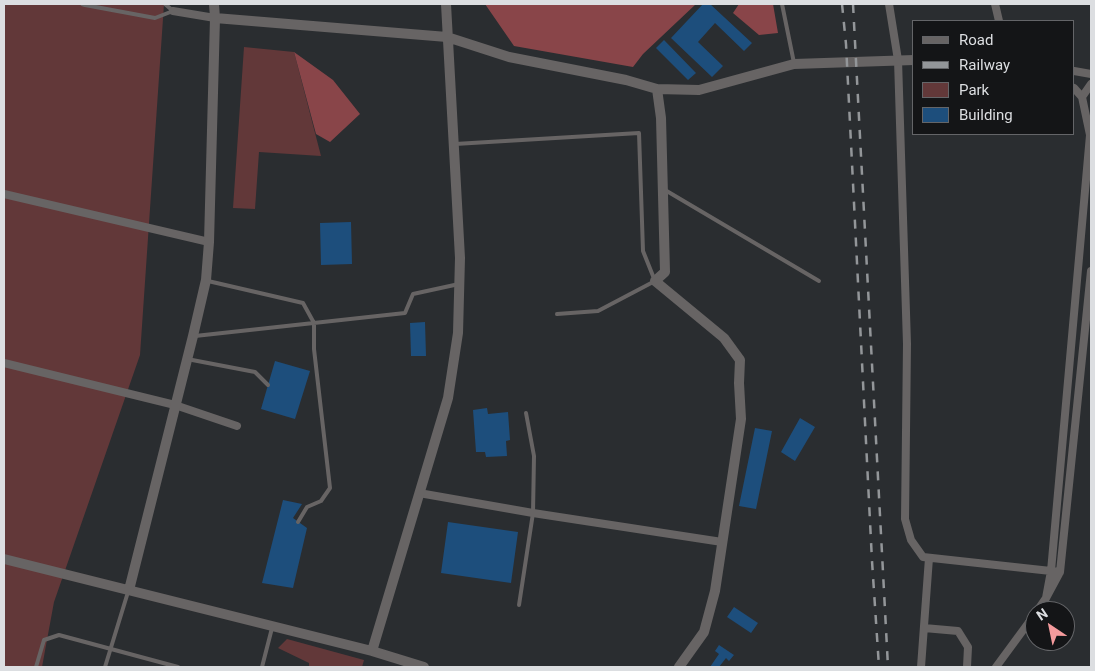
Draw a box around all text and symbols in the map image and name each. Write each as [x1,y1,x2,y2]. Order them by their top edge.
legend [912,20,1075,135]
text: Road [959,31,993,49]
text: Railway [959,56,1010,74]
text: Park [959,81,989,99]
text: Building [959,106,1013,124]
north arrow [1025,601,1075,651]
text: N [1034,605,1051,624]

